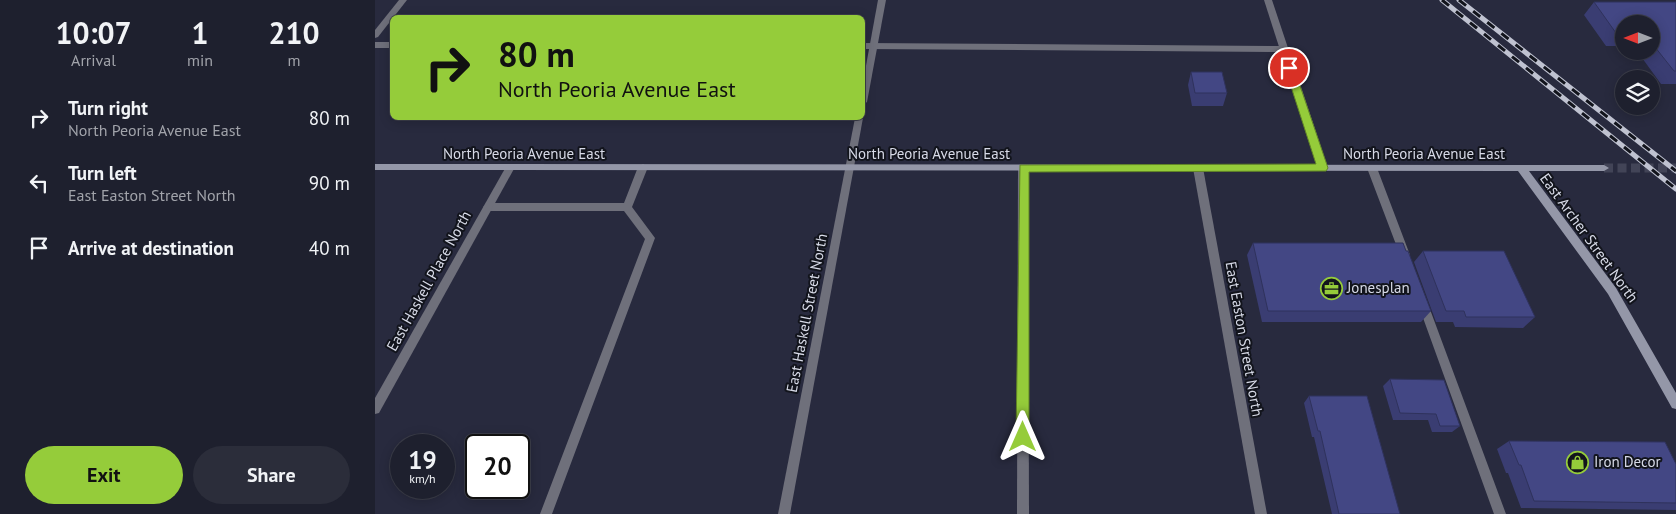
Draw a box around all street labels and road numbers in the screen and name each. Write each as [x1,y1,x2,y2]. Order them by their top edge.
street label: North Peoria Avenue East [443,144,605,163]
street label: North Peoria Avenue East [848,144,1010,163]
street label: North Peoria Avenue East [1343,144,1505,163]
street label: East Archer Street North [1536,169,1643,306]
street label: East Haskell Place North [382,207,475,354]
street label: East Haskell Street North [782,232,831,394]
street label: East Easton Street North [1221,260,1267,418]

